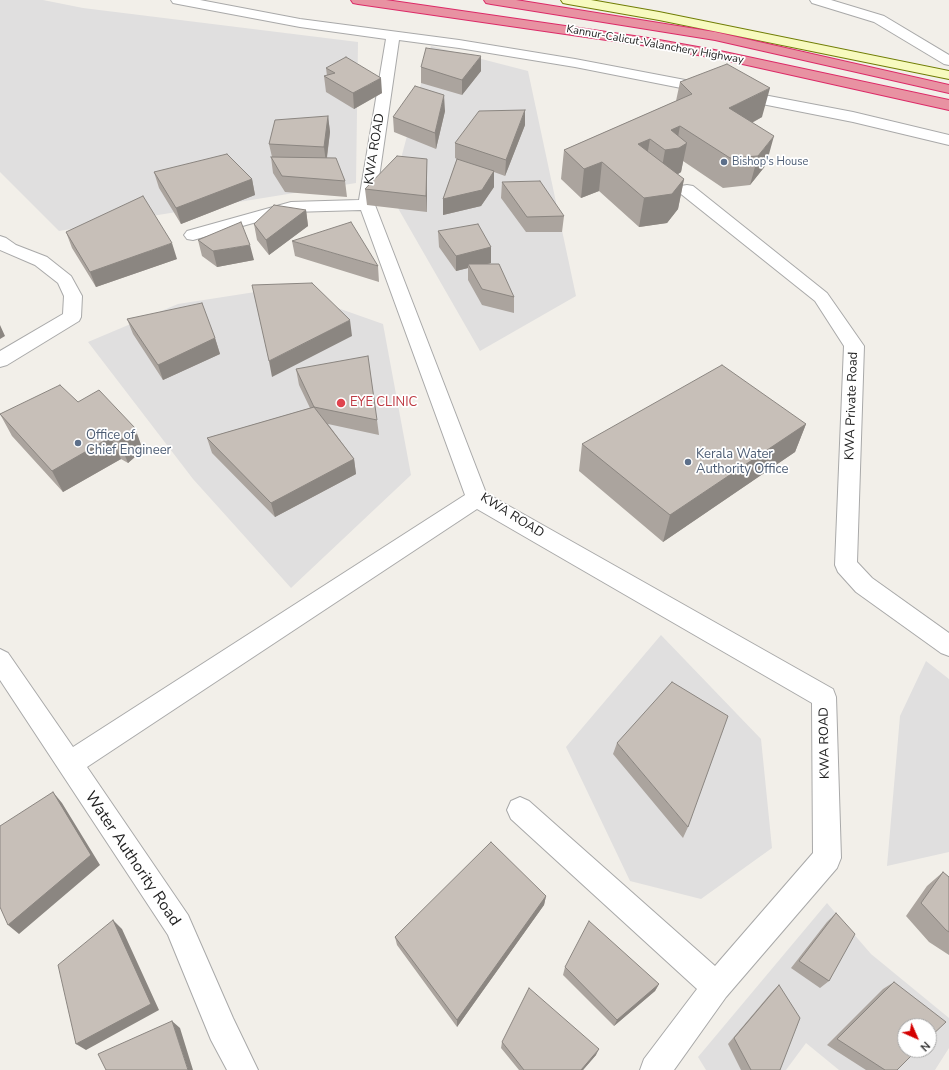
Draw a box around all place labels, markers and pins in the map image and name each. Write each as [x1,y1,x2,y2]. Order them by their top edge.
place label: Bishop's House [732,155,808,169]
marker: Bishop's House [719,157,729,167]
place label: EYE CLINIC [350,395,417,411]
marker: EYE CLINIC [335,397,347,409]
place label: Office of Chief Engineer [86,428,171,459]
marker: Office of Chief Engineer [73,438,83,448]
place label: Kerala Water Authority Office [696,447,788,478]
marker: Kerala Water Authority Office [683,457,693,467]

